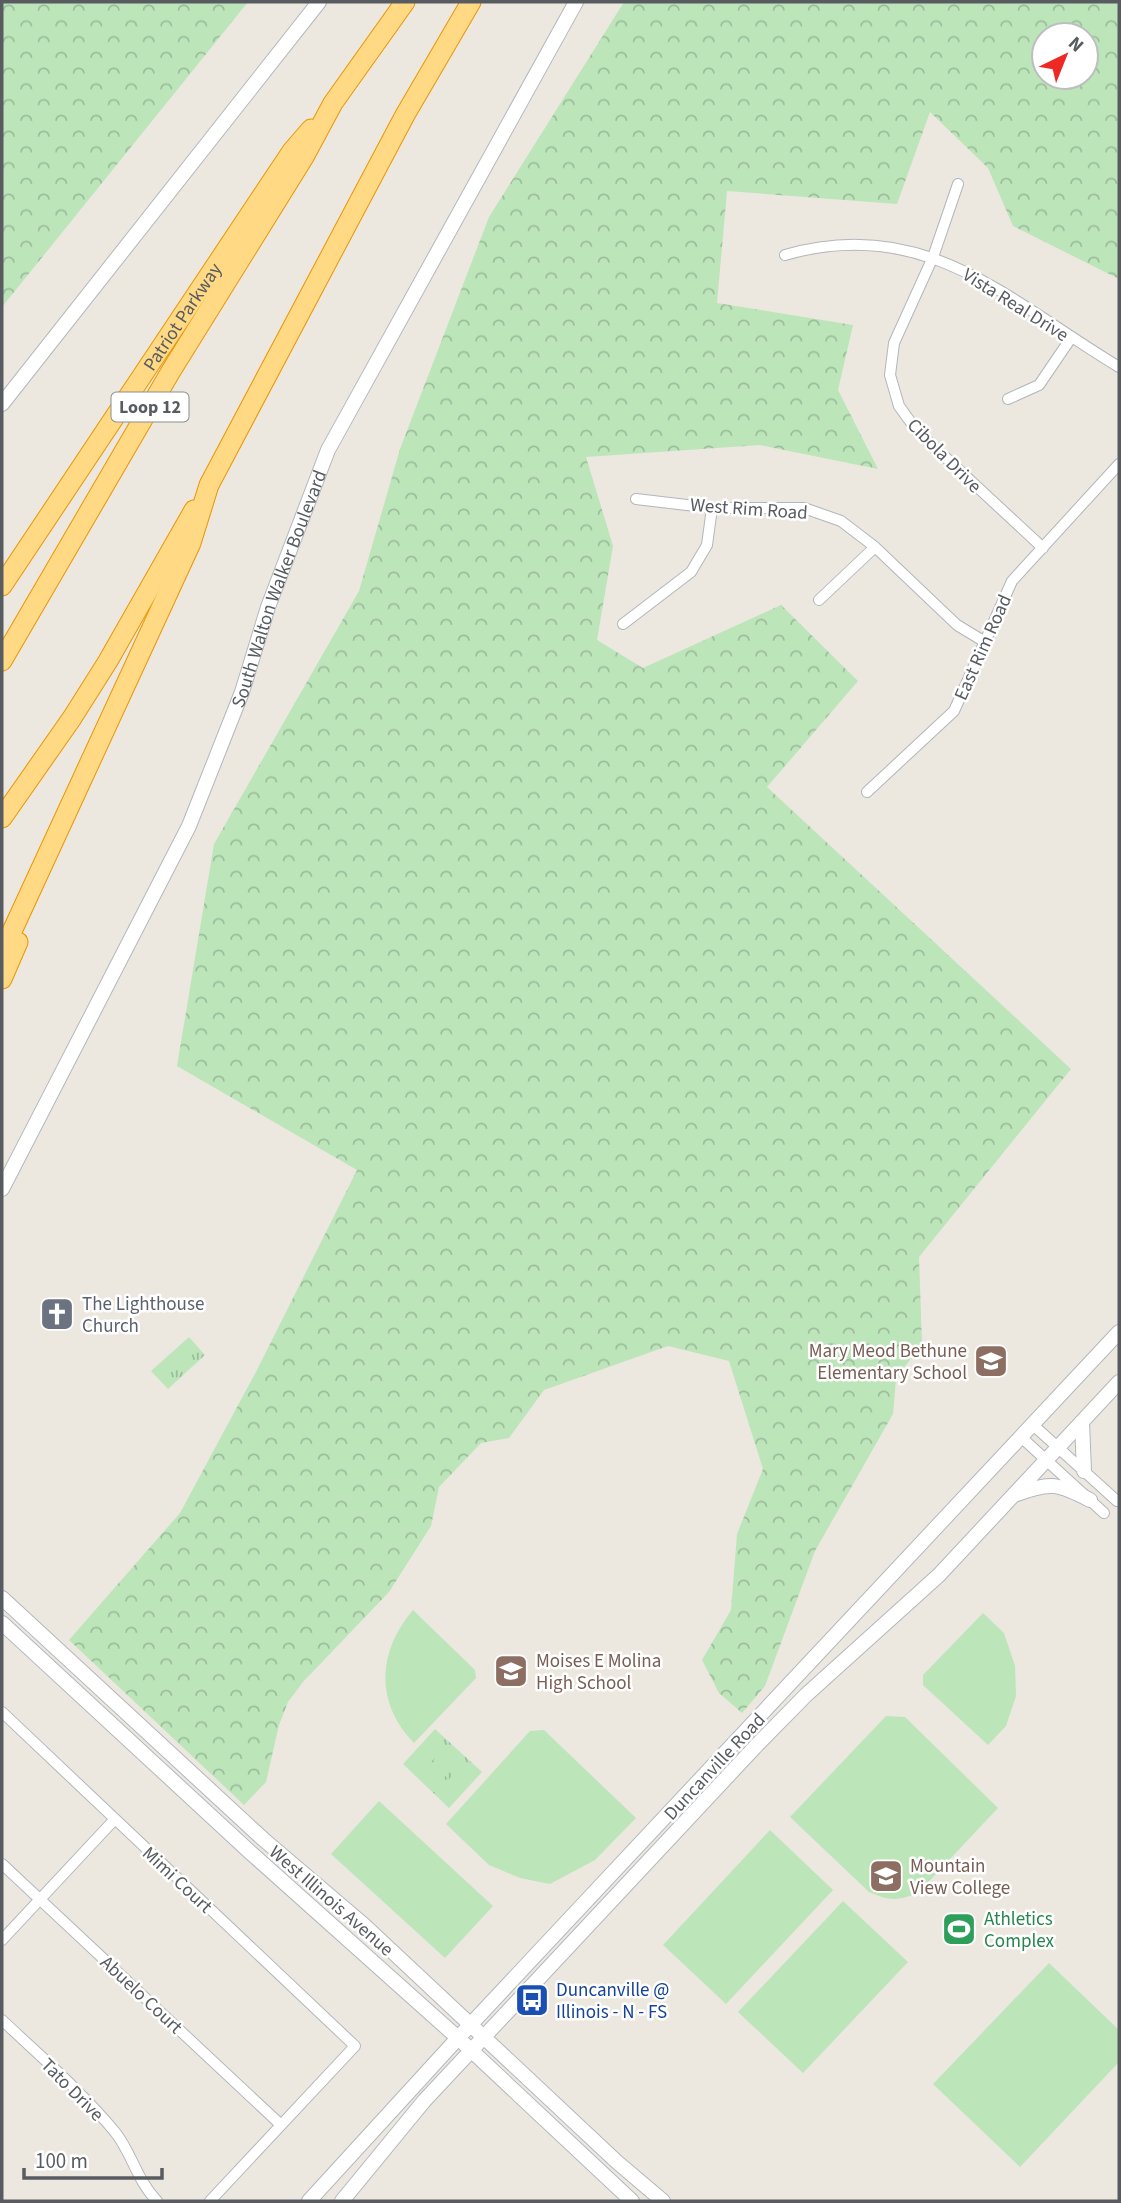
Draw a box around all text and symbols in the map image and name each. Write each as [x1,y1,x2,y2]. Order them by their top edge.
north arrow [1030,21,1100,91]
text: N [1062,30,1089,59]
street label: Patriot Parkway [137,258,229,377]
street label: Vista Real Drive [957,262,1074,349]
road number: Loop 12 [111,393,188,422]
street label: Cibola Drive [901,413,987,499]
street label: South Walton Walker Boulevard [225,466,334,712]
street label: West Rim Road [689,492,809,527]
street label: East Rim Road [948,590,1019,705]
place label: The Lighthouse Church [82,1291,204,1340]
church icon: The Lighthouse Church [38,1295,76,1333]
place label: Mary Meod Bethune Elementary School [809,1338,967,1387]
school or university icon: Mary Meod Bethune Elementary School [972,1342,1010,1380]
place label: Moises E Molina High School [536,1648,661,1697]
school or university icon: Moises E Molina High School [492,1652,530,1690]
street label: Duncanville Road [658,1707,772,1827]
street label: West Illinois Avenue [263,1839,399,1963]
street label: Mimi Court [136,1840,218,1920]
place label: Mountain View College [910,1853,1010,1902]
school or university icon: Mountain View College [867,1857,905,1895]
place label: Athletics Complex [984,1906,1055,1955]
sports icon: Athletics Complex [940,1910,978,1948]
street label: Abuelo Court [94,1950,189,2041]
place label: Duncanville @ Illinois - N - FS [556,1977,669,2026]
bus stop icon: Duncanville @ Illinois - N - FS [513,1981,551,2019]
street label: Tato Drive [34,2052,110,2128]
scale bar [24,2136,163,2180]
text: 100 m [35,2146,88,2176]

